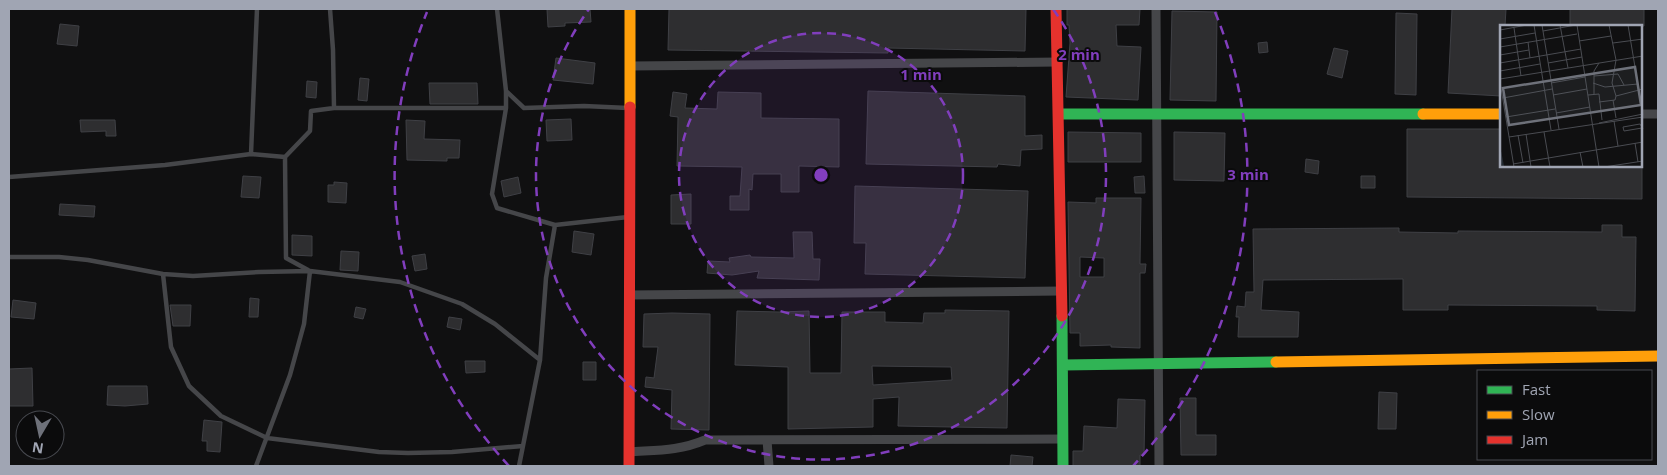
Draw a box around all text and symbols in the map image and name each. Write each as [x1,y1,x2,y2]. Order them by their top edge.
inset map [1500,25,1642,168]
text: 2 min [1058,44,1100,64]
text: 1 min [900,64,942,84]
text: 3 min [1227,164,1269,184]
centre of rings [812,166,830,184]
legend [1477,370,1652,460]
text: Fast [1522,379,1551,399]
text: Slow [1522,404,1555,424]
north arrow [15,410,65,460]
text: Jam [1520,429,1548,449]
text: N [31,438,45,459]

